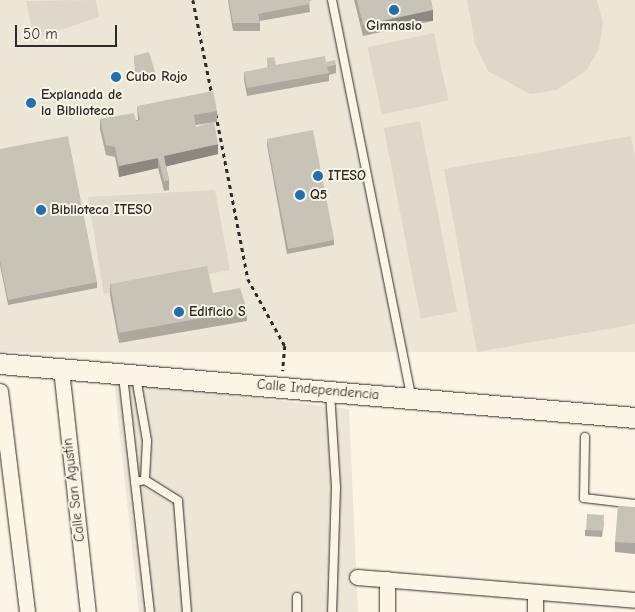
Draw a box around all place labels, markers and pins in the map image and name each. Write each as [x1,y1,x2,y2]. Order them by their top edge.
marker: Gimnasio [388,4,400,16]
place label: Gimnasio [366,18,422,34]
place label: Cubo Rojo [126,69,188,85]
marker: Cubo Rojo [110,71,122,83]
place label: Explanada de la Biblioteca [41,87,122,120]
marker: Explanada de la Biblioteca [25,97,37,109]
place label: ITESO [328,168,366,184]
marker: ITESO [312,170,324,182]
place label: Q5 [310,187,327,203]
marker: Q5 [294,189,306,201]
place label: Biblioteca ITESO [51,202,152,218]
marker: Biblioteca ITESO [35,204,47,216]
place label: Edificio S [189,304,246,320]
marker: Edificio S [173,306,185,318]

